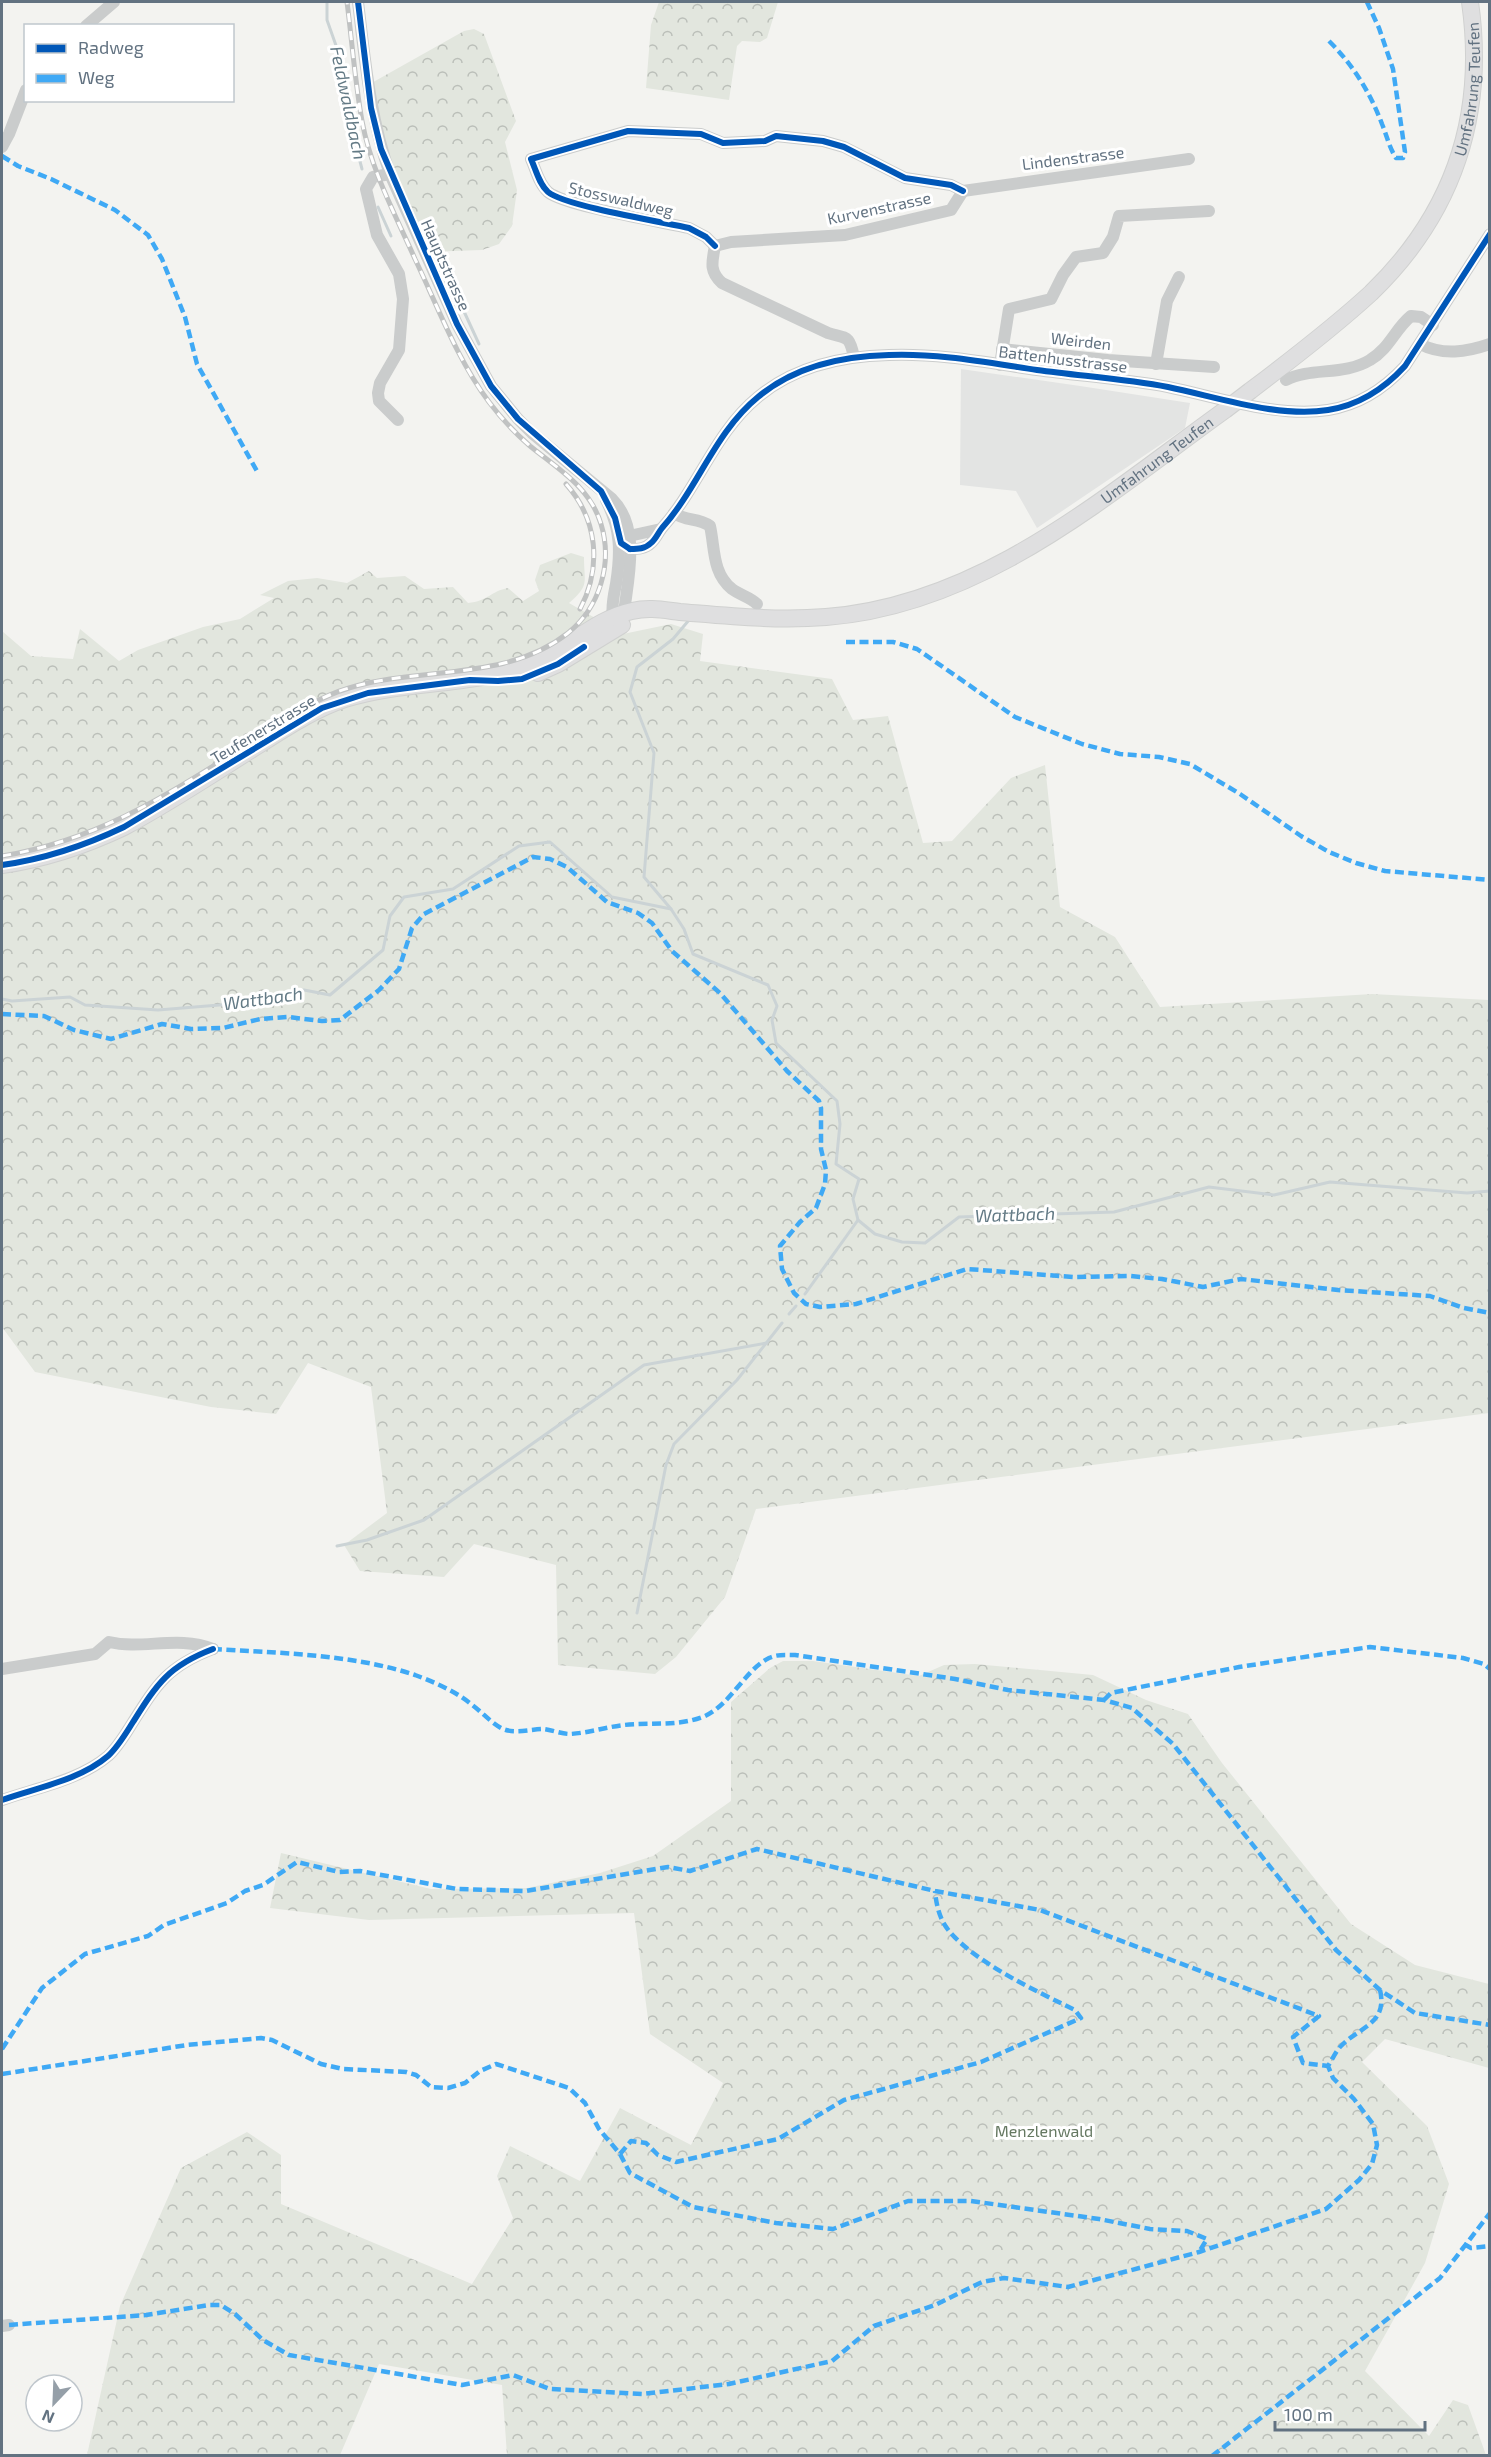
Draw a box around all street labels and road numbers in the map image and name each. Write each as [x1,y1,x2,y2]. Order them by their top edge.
street label: Umfahrung Teufen [1449,22,1483,158]
street label: Lindenstrasse [1021,142,1125,173]
street label: Stosswaldweg [567,177,675,220]
street label: Kurvenstrasse [825,187,932,228]
street label: Hauptstrasse [418,216,475,314]
street label: Weirden [1050,328,1112,353]
street label: Battenhusstrasse [998,341,1129,376]
street label: Umfahrung Teufen [1096,412,1216,507]
street label: Teufenerstrasse [207,690,318,767]

